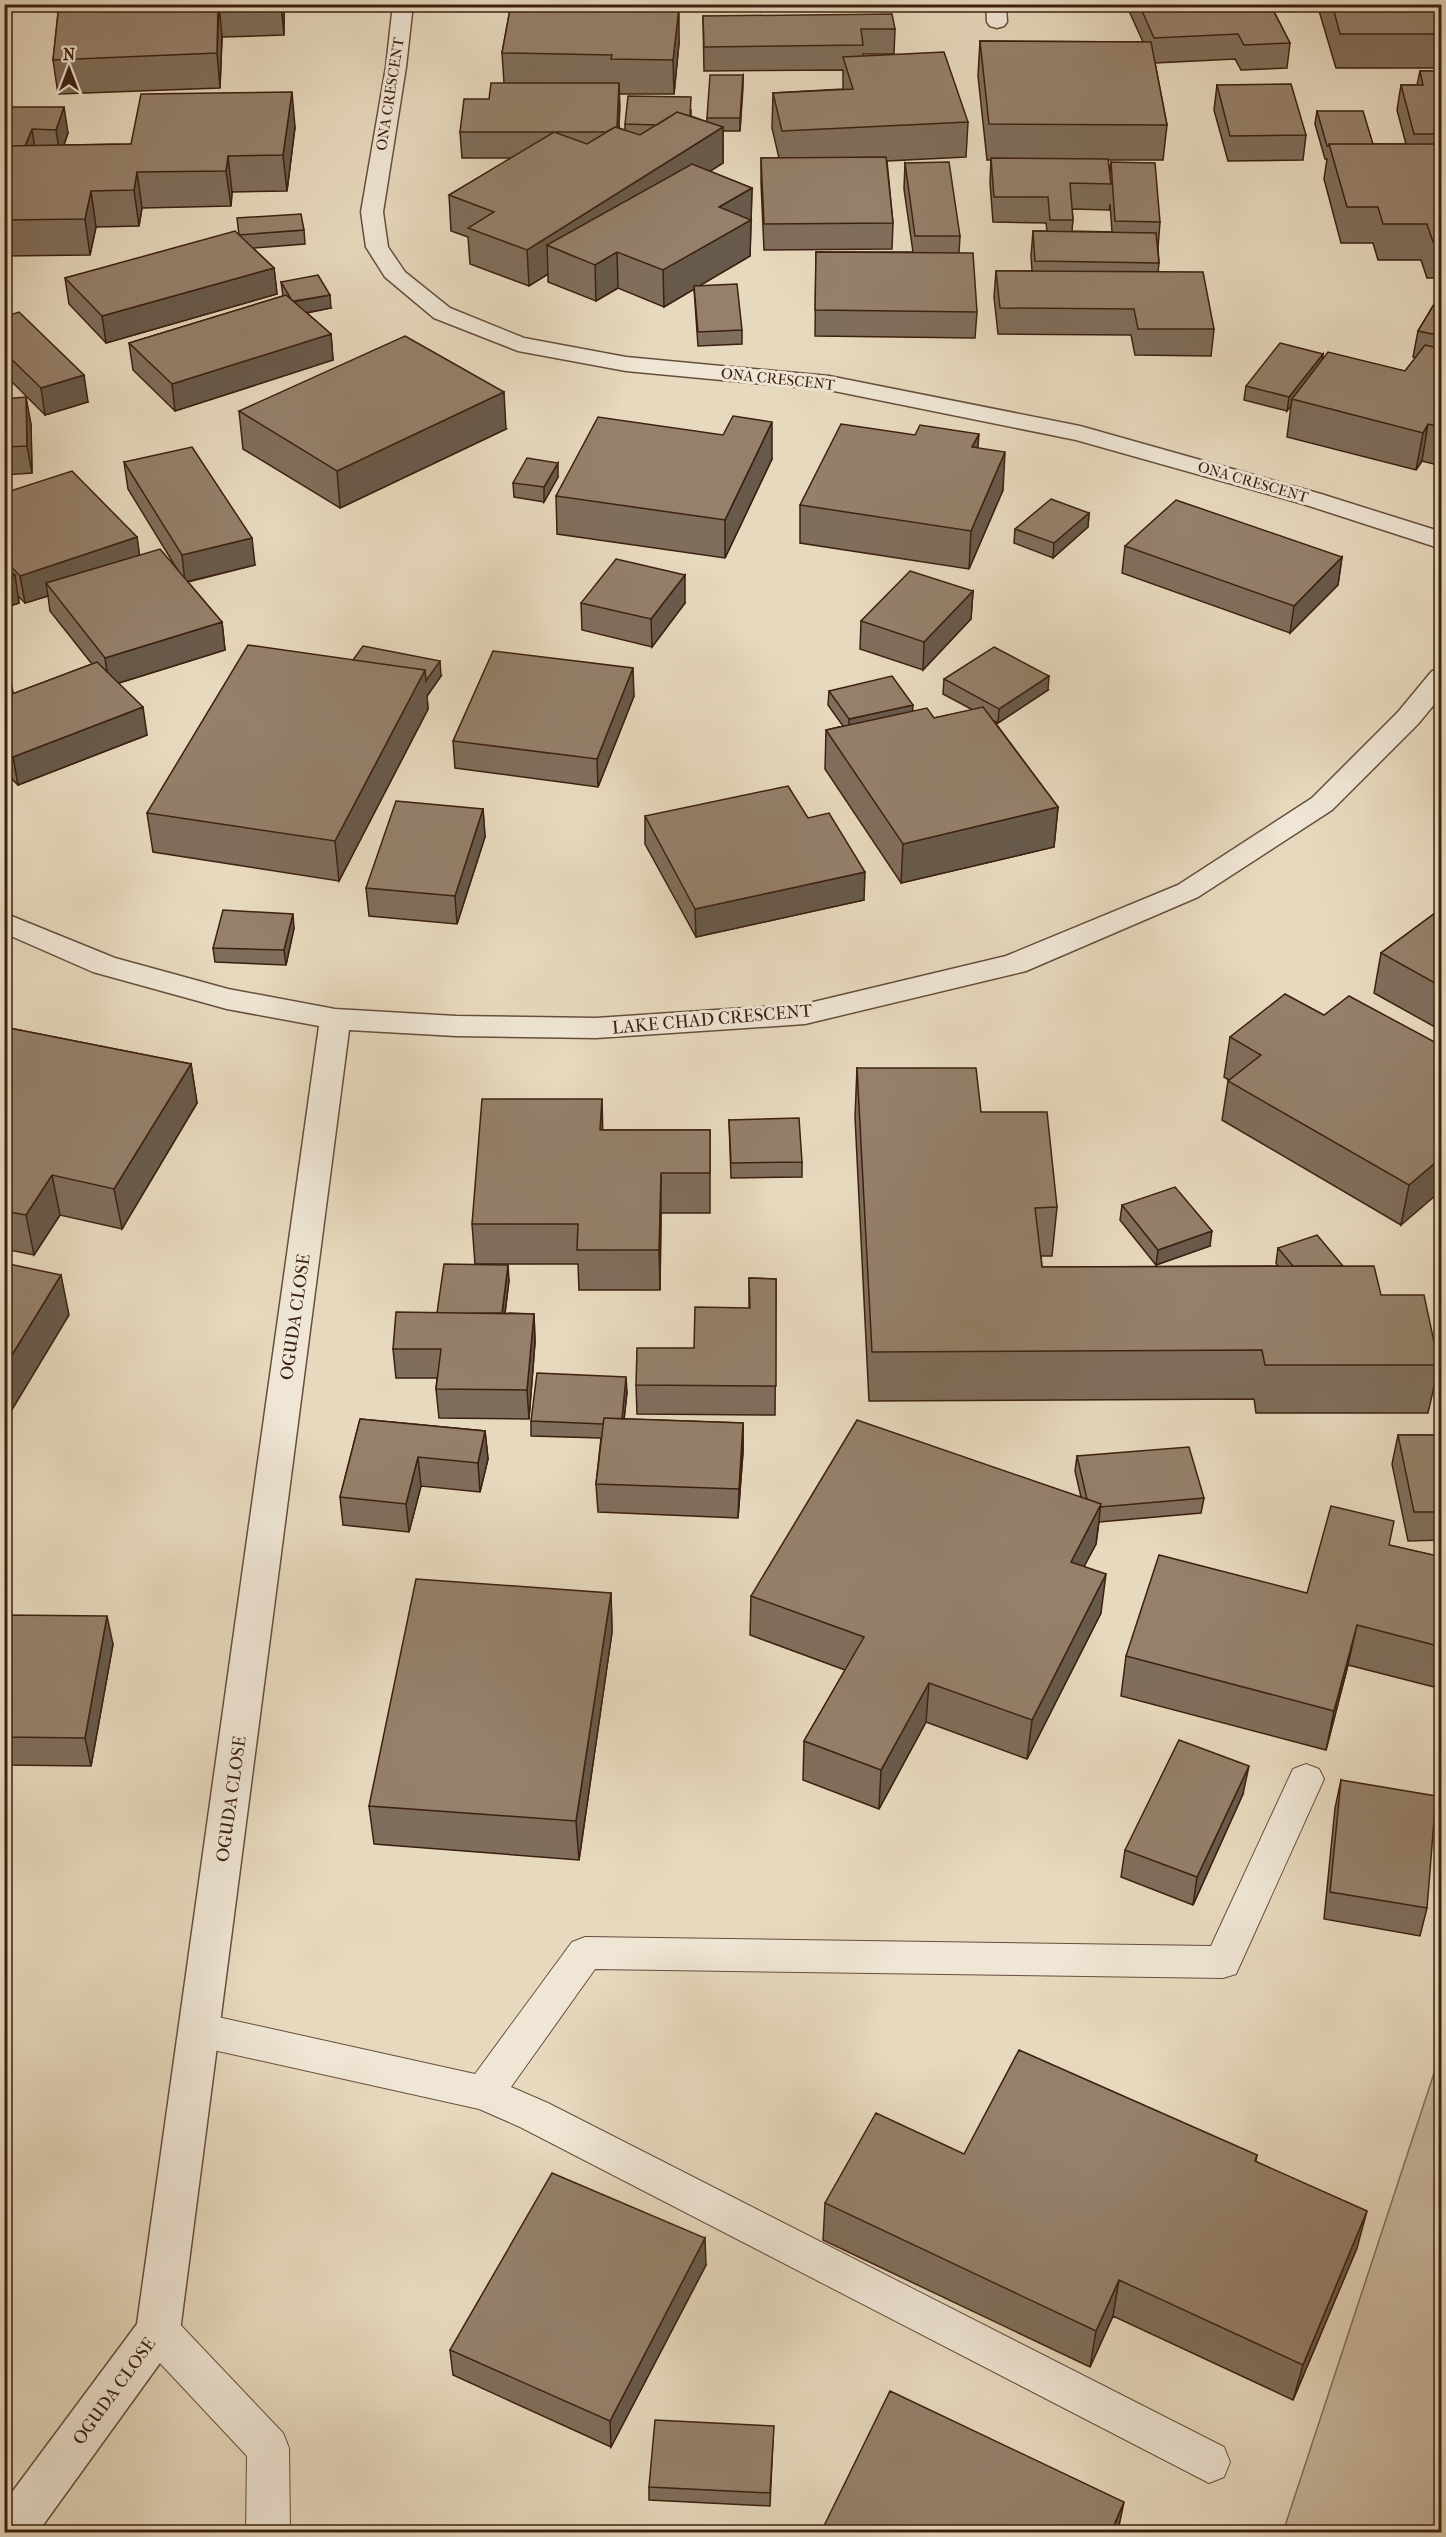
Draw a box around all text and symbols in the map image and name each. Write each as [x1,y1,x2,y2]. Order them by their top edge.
street label: ONA CRESCENT [372,35,408,152]
north arrow [39,39,99,99]
text: N [63,45,76,64]
street label: ONA CRESCENT [720,364,837,394]
street label: ONA CRESCENT [1196,458,1311,507]
street label: LAKE CHAD CRESCENT [611,1000,814,1039]
street label: OGUDA CLOSE [276,1253,315,1382]
street label: OGUDA CLOSE [212,1735,251,1864]
street label: OGUDA CLOSE [68,2334,160,2449]

